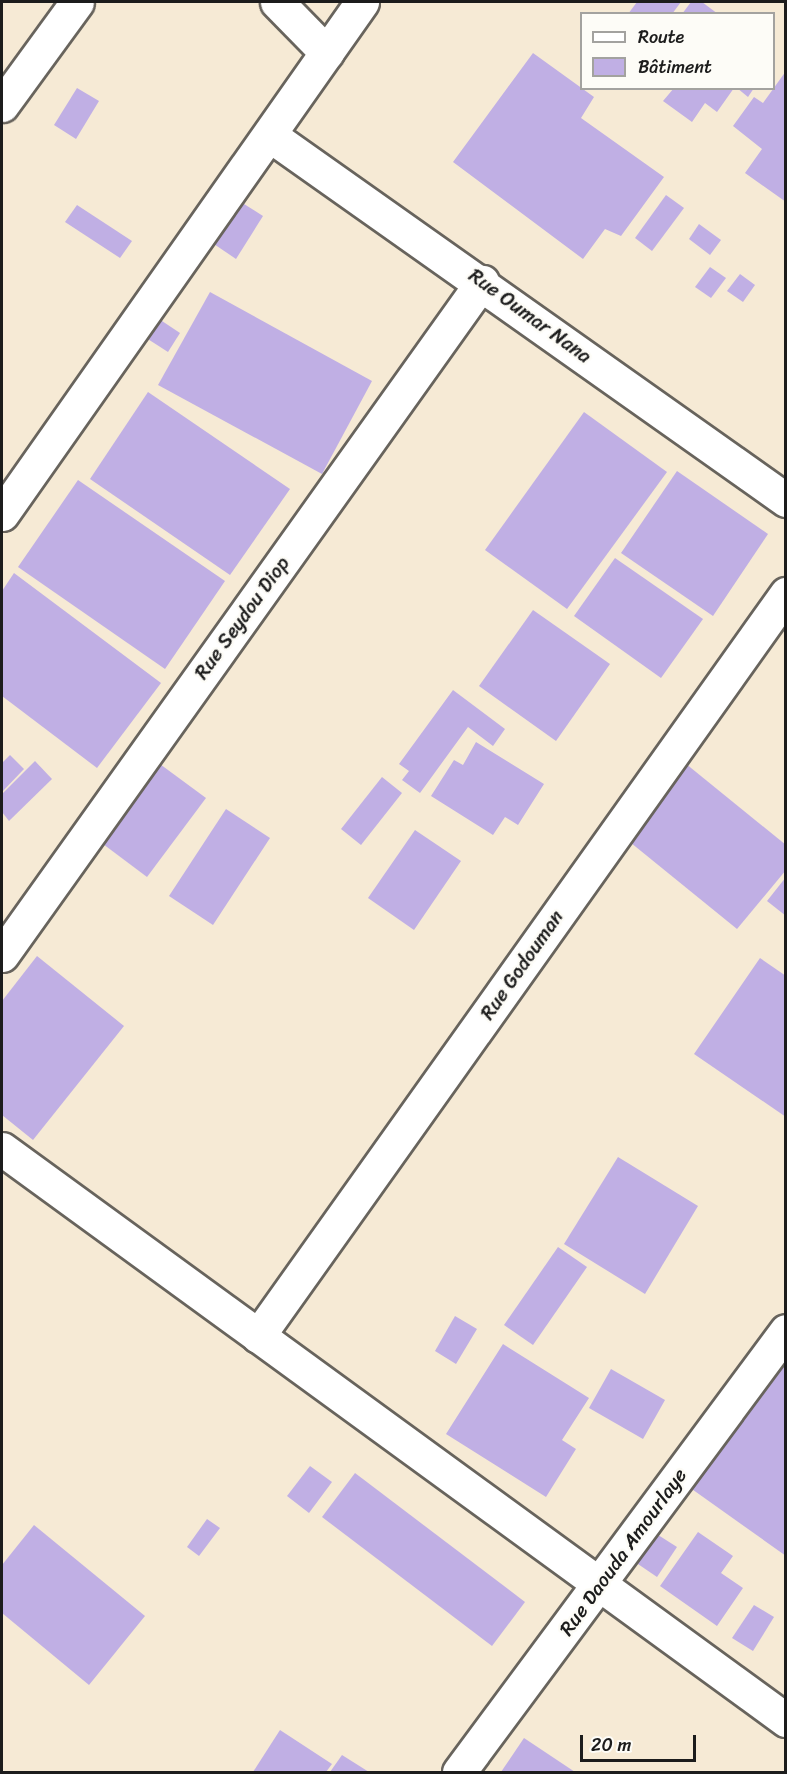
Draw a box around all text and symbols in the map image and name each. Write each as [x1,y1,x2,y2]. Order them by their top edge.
legend [580,12,775,90]
text: Route [638,21,684,53]
text: Bâtiment [638,51,712,83]
street label: Rue Oumar Nana [464,264,596,368]
street label: Rue Seydou Diop [189,552,295,684]
street label: Rue Godouman [475,905,569,1025]
street label: Rue Daouda Amourlaye [554,1464,692,1640]
scale bar [583,1723,698,1761]
text: 20 m [591,1729,631,1761]

